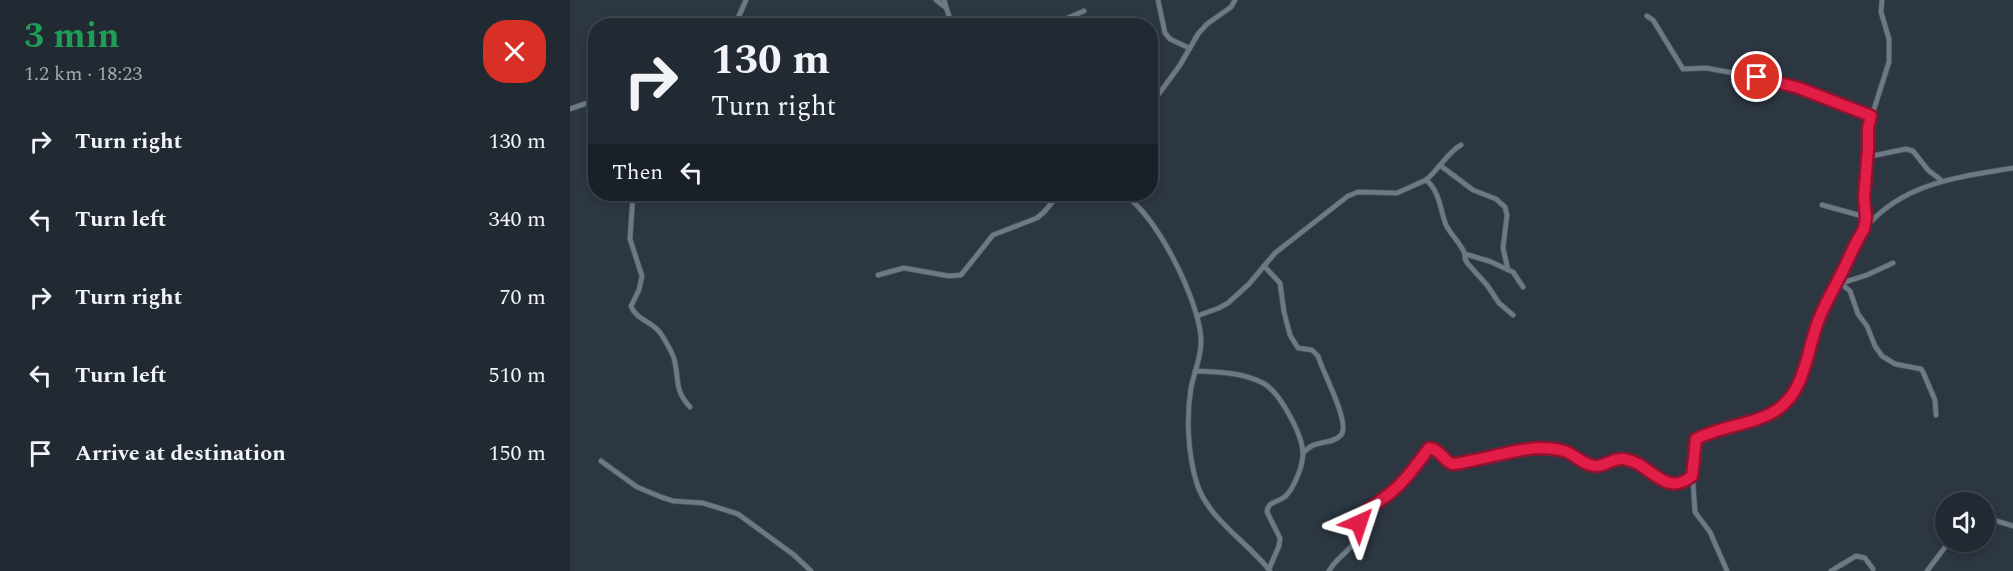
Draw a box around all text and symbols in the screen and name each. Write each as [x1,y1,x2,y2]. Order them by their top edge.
text: 3 min [24,9,120,64]
button: close [483,20,546,83]
text: 130 m [711,29,830,92]
icon: right [612,42,690,120]
pin [1731,51,1782,102]
text: 1.2 km · 18:23 [24,59,142,89]
icon: arrive [1740,60,1773,93]
text: Turn right [711,86,836,128]
icon: right [24,125,57,158]
text: Turn right [75,125,182,158]
text: 130 m [489,125,546,158]
text: Then [612,156,663,189]
icon: left [675,156,708,189]
icon: left [24,203,57,236]
text: Turn left [75,203,167,236]
text: 340 m [489,203,546,236]
icon: right [24,281,57,314]
text: Turn right [75,281,182,314]
text: 70 m [500,281,546,314]
icon: left [24,359,57,392]
text: Turn left [75,359,167,392]
text: 510 m [489,359,546,392]
icon: arrive [24,437,57,470]
text: Arrive at destination [75,437,286,470]
text: 150 m [489,437,546,470]
position arrow [1327,491,1391,555]
map controls [1935,492,1995,552]
button: sound [1935,492,1995,552]

